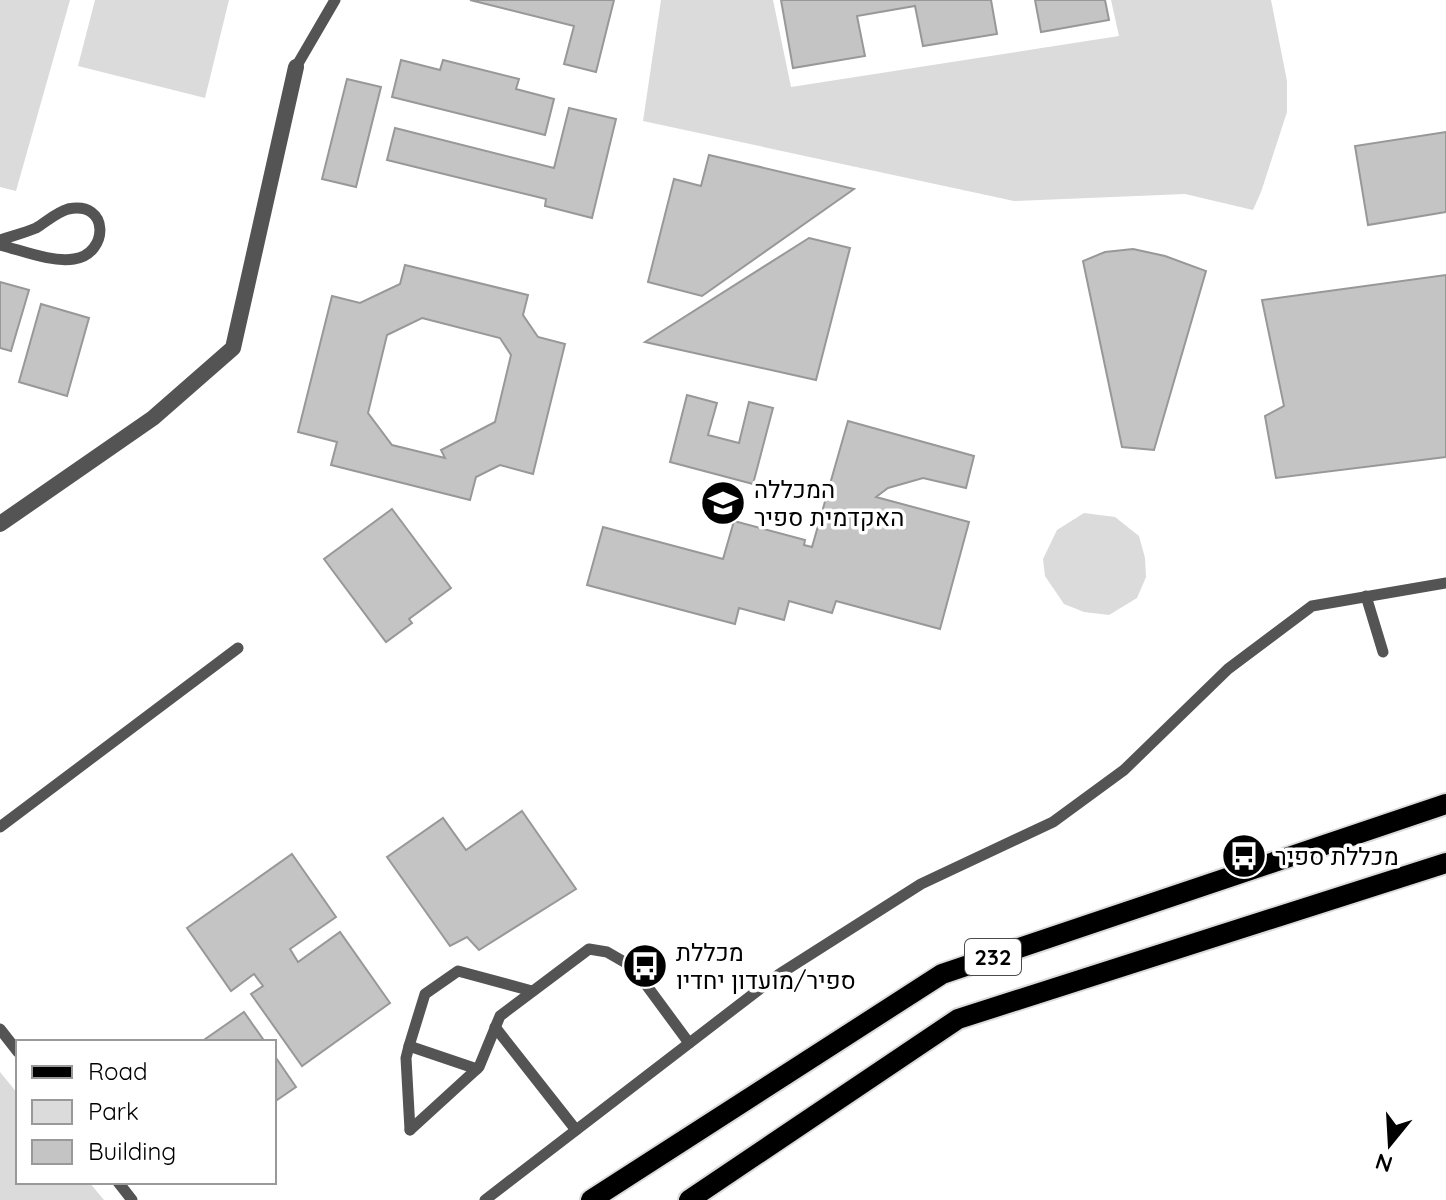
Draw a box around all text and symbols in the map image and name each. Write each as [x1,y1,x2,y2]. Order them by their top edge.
place label: המכללה האקדמית ספיר [754,474,904,532]
school or university icon: המכללה האקדמית ספיר [699,479,747,527]
bus stop icon: מכללת ספיר [1220,832,1268,880]
place label: מכללת ספיר [1275,841,1399,871]
place label: מכללת ספיר/מועדון יחדיו [676,937,856,995]
road number: 232 [965,939,1021,975]
bus stop icon: מכללת ספיר/מועדון יחדיו [621,942,669,990]
legend [16,1040,276,1184]
text: Road [88,1056,148,1086]
text: Park [88,1096,139,1126]
north arrow [1350,1104,1430,1184]
text: Building [88,1136,176,1166]
text: N [1372,1147,1396,1179]

